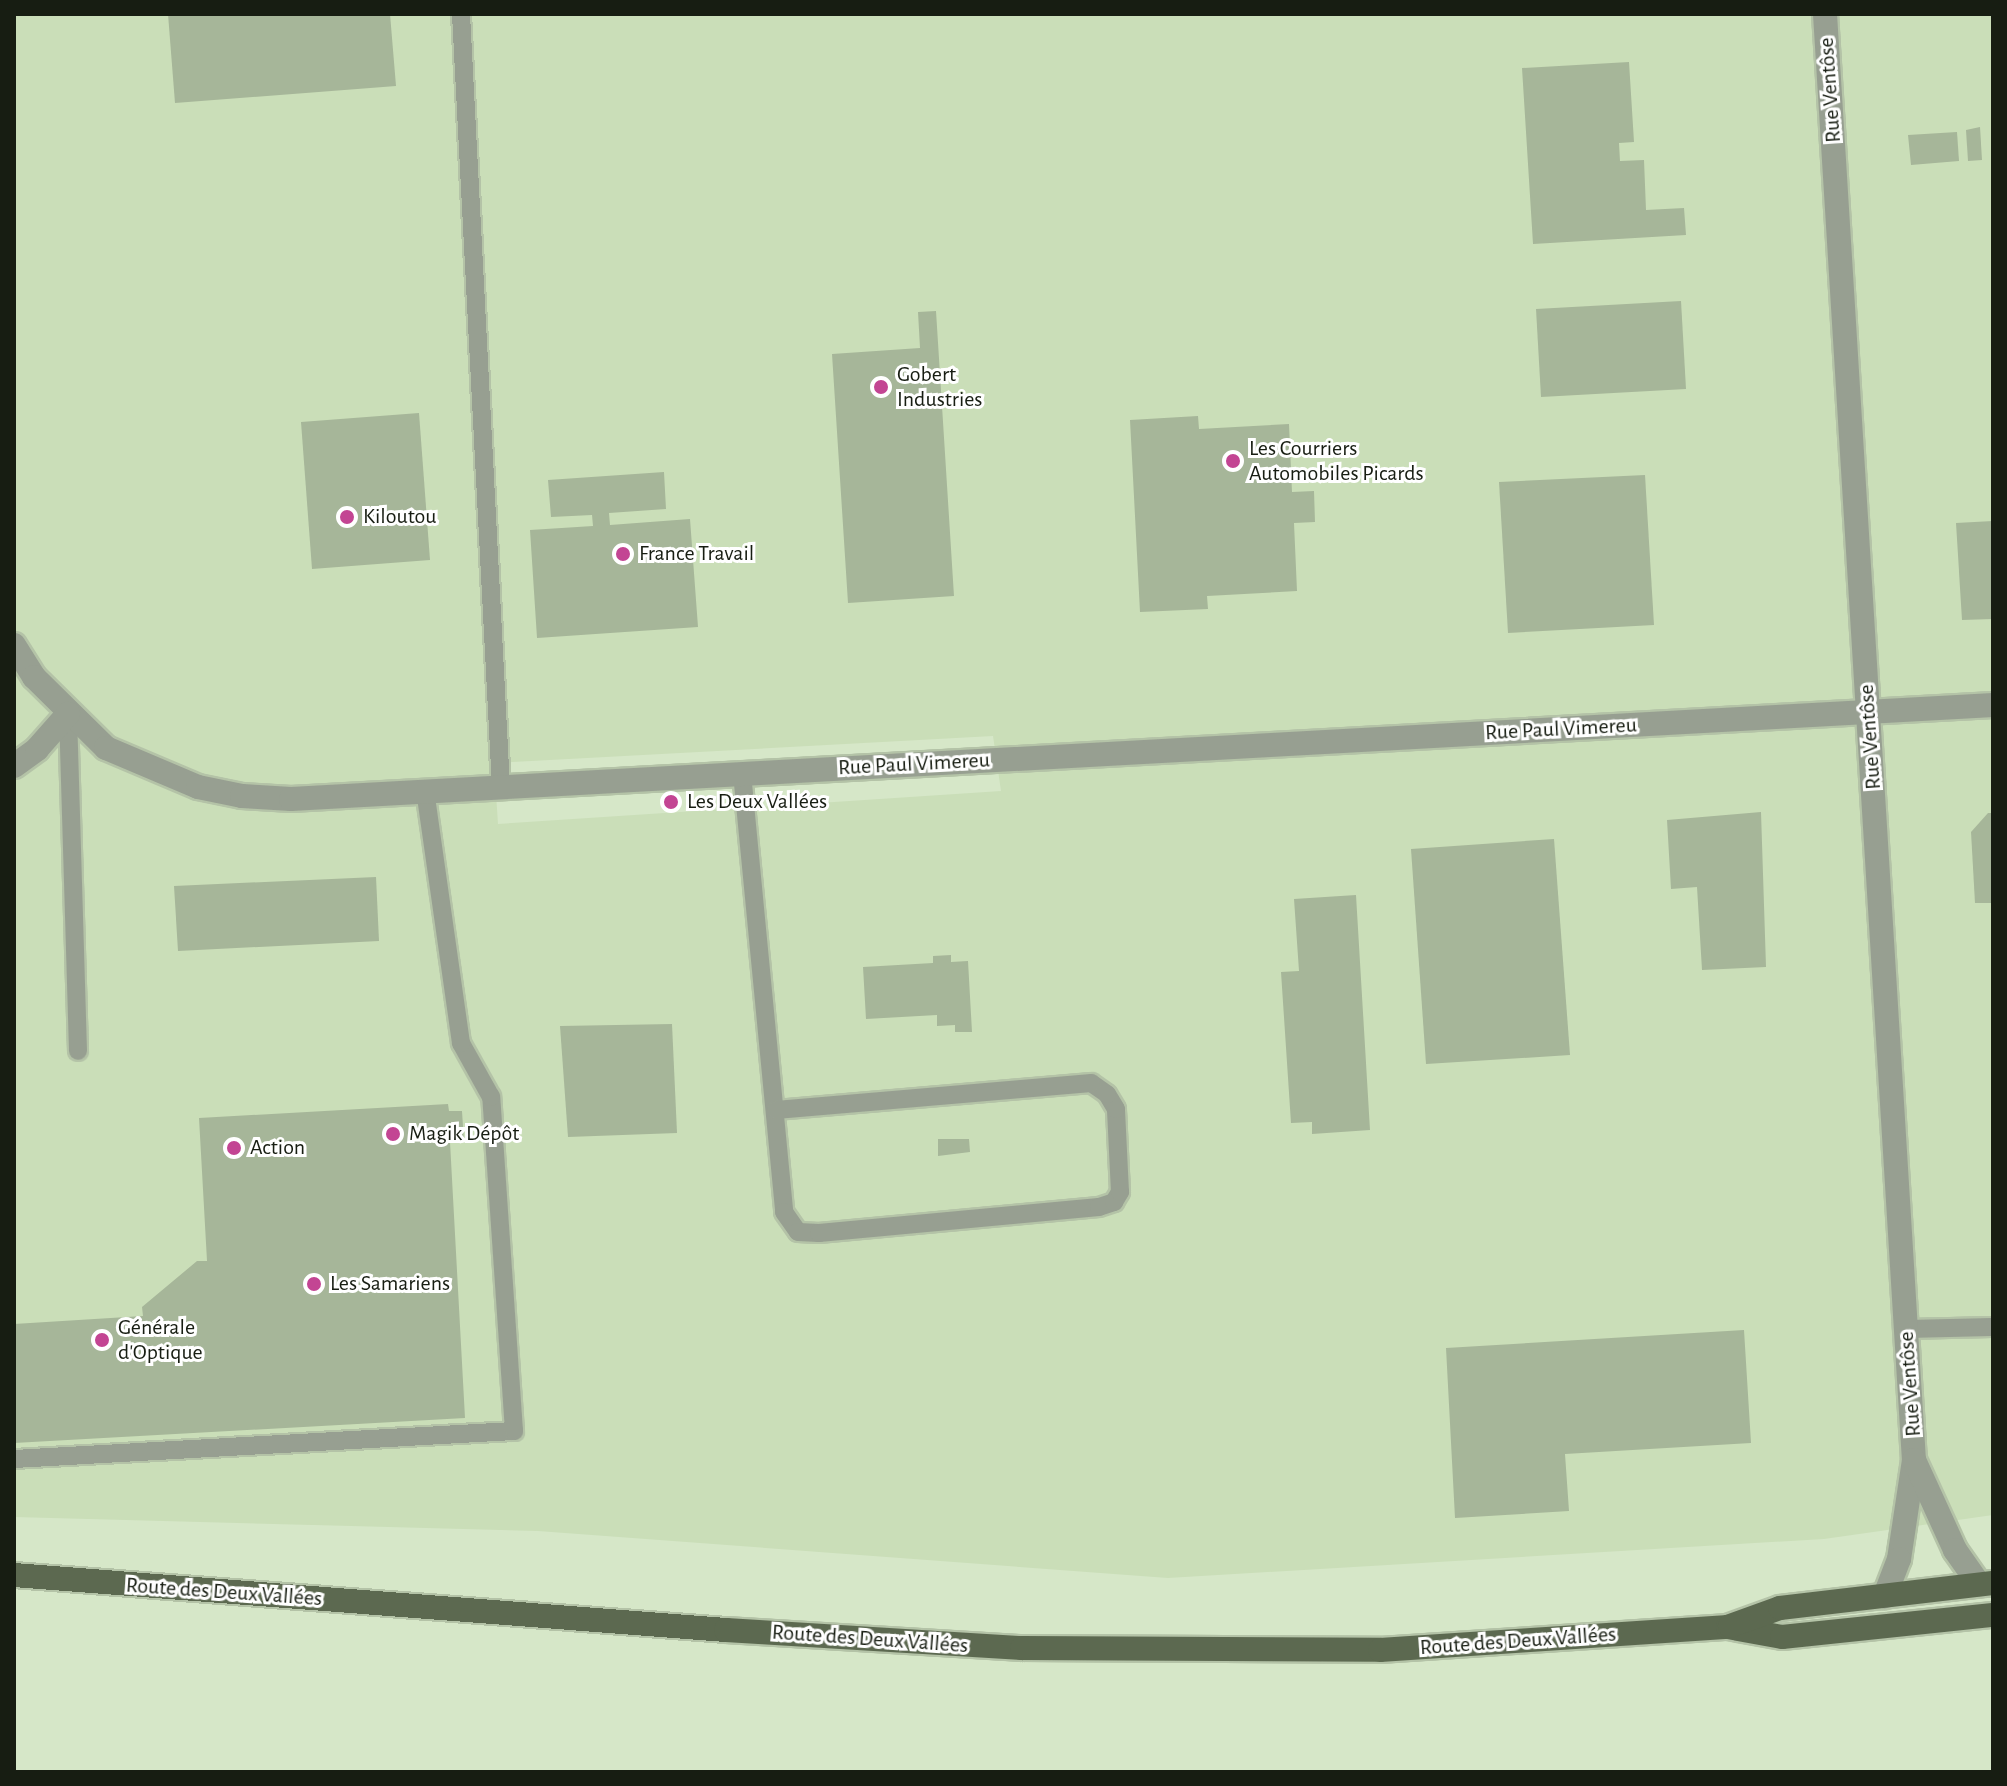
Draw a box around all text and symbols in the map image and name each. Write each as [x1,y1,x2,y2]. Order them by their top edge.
street label: Rue Ventôse [1813,36,1847,144]
place label: Gobert Industries [897,361,983,412]
marker: Gobert Industries [872,378,890,396]
place label: Les Courriers Automobiles Picards [1249,435,1424,486]
marker: Les Courriers Automobiles Picards [1224,452,1242,470]
place label: Kiloutou [363,504,437,530]
marker: Kiloutou [338,508,356,526]
place label: France Travail [639,541,754,567]
marker: France Travail [614,545,632,563]
street label: Rue Ventôse [1853,683,1887,791]
street label: Rue Paul Vimereu [1484,712,1638,746]
street label: Rue Paul Vimereu [837,747,991,781]
place label: Les Deux Vallées [687,789,827,815]
marker: Les Deux Vallées [662,793,680,811]
place label: Magik Dépôt [409,1121,519,1147]
marker: Magik Dépôt [384,1125,402,1143]
place label: Action [250,1135,305,1161]
marker: Action [225,1139,243,1157]
place label: Les Samariens [330,1271,450,1297]
marker: Les Samariens [305,1275,323,1293]
place label: Générale d'Optique [118,1314,203,1366]
street label: Rue Ventôse [1893,1330,1927,1438]
marker: Générale d'Optique [93,1331,111,1349]
street label: Route des Deux Vallées [125,1572,323,1612]
street label: Route des Deux Vallées [771,1619,969,1659]
street label: Route des Deux Vallées [1419,1621,1617,1661]

